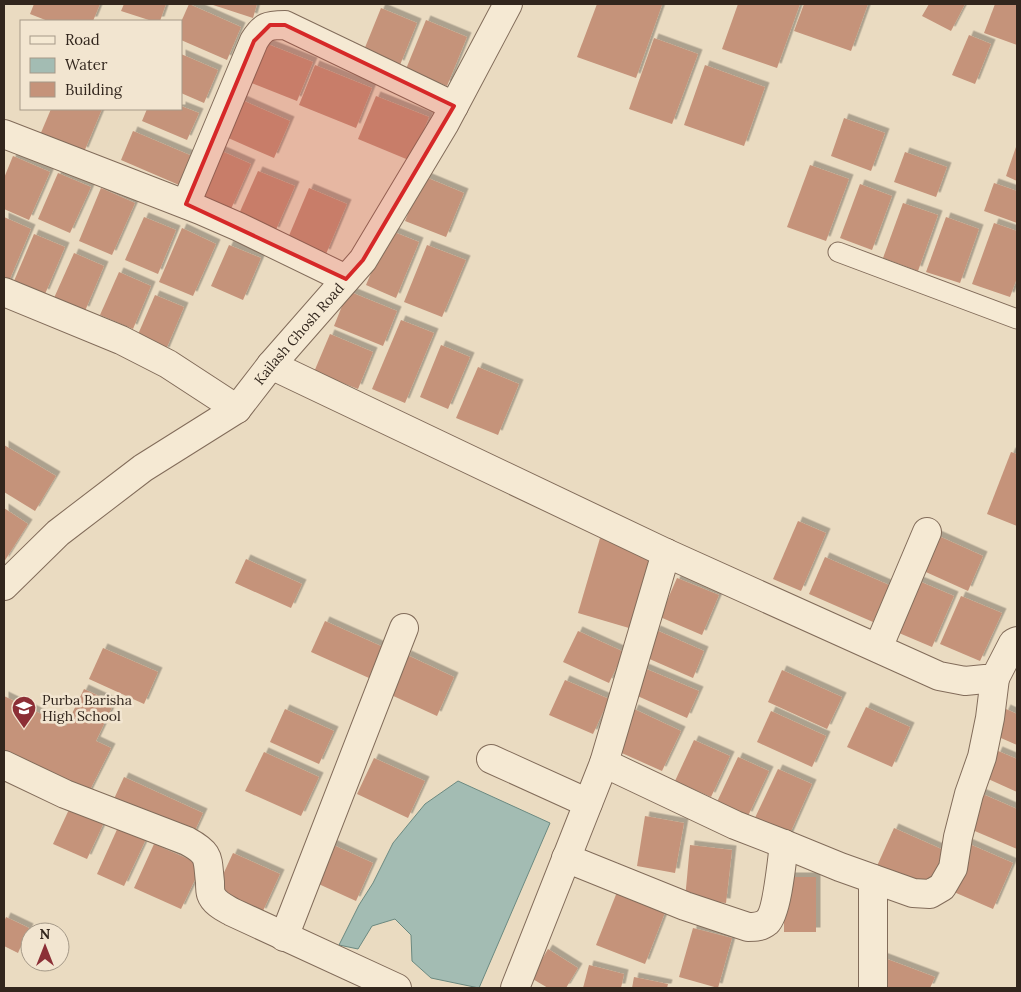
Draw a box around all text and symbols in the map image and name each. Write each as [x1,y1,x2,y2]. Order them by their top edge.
legend [20,20,182,110]
text: Road [65,30,100,49]
text: Water [65,55,108,74]
text: Building [65,80,123,99]
street label: Kailash Ghosh Road [250,279,348,388]
place label: Purba Barisha High School [42,691,132,725]
school or university icon: Purba Barisha High School [11,695,37,729]
north arrow [20,922,70,972]
text: N [40,925,51,943]

